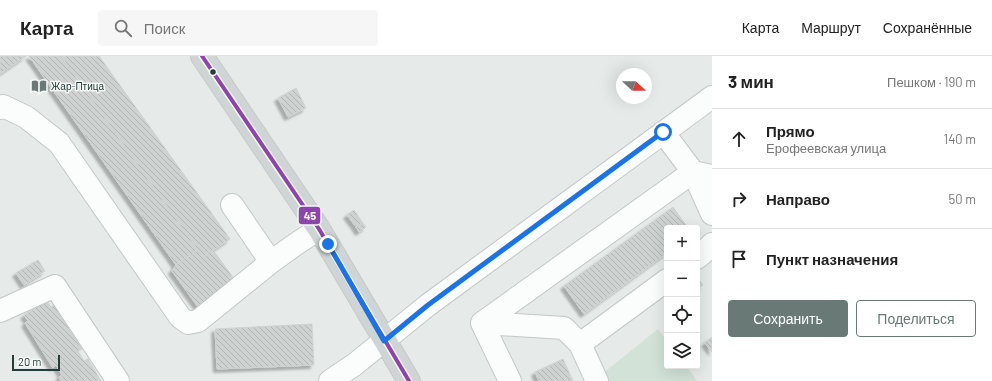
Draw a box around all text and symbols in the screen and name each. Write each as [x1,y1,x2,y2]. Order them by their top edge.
search box [98,10,378,46]
text: Карта [20,16,74,39]
icon: search [112,17,134,39]
text: Поиск [144,19,185,37]
text: Карта [742,19,779,36]
text: Маршрут [801,19,861,36]
text: Сохранённые [883,19,972,36]
unlabelled marker [208,67,218,77]
north arrow [616,68,652,104]
text: 3 мин [728,71,774,91]
text: Пешком · 190 m [887,74,976,90]
library icon: Жар-Птица [30,77,48,95]
place label: Жар-Птица [51,80,104,92]
text: Прямо [766,122,815,140]
route start [654,123,672,141]
icon: ahead [728,128,750,150]
text: 140 m [944,131,976,147]
text: Ерофеевская улица [766,140,886,156]
icon: right [728,188,750,210]
text: Направо [766,190,830,208]
text: 50 m [949,191,976,207]
line badge: 45 [298,206,321,225]
text: 45 [304,209,316,222]
map controls [664,225,700,369]
button: + [664,225,700,261]
route end [319,235,337,253]
icon: arrive [728,248,750,270]
text: Пункт назначения [766,250,898,268]
button: − [664,261,700,297]
button: locate [664,297,700,333]
button: Сохранить [728,300,848,337]
button: Поделиться [856,300,976,337]
button: layers [664,333,700,369]
scale bar [12,353,60,372]
text: 20 m [18,355,41,368]

